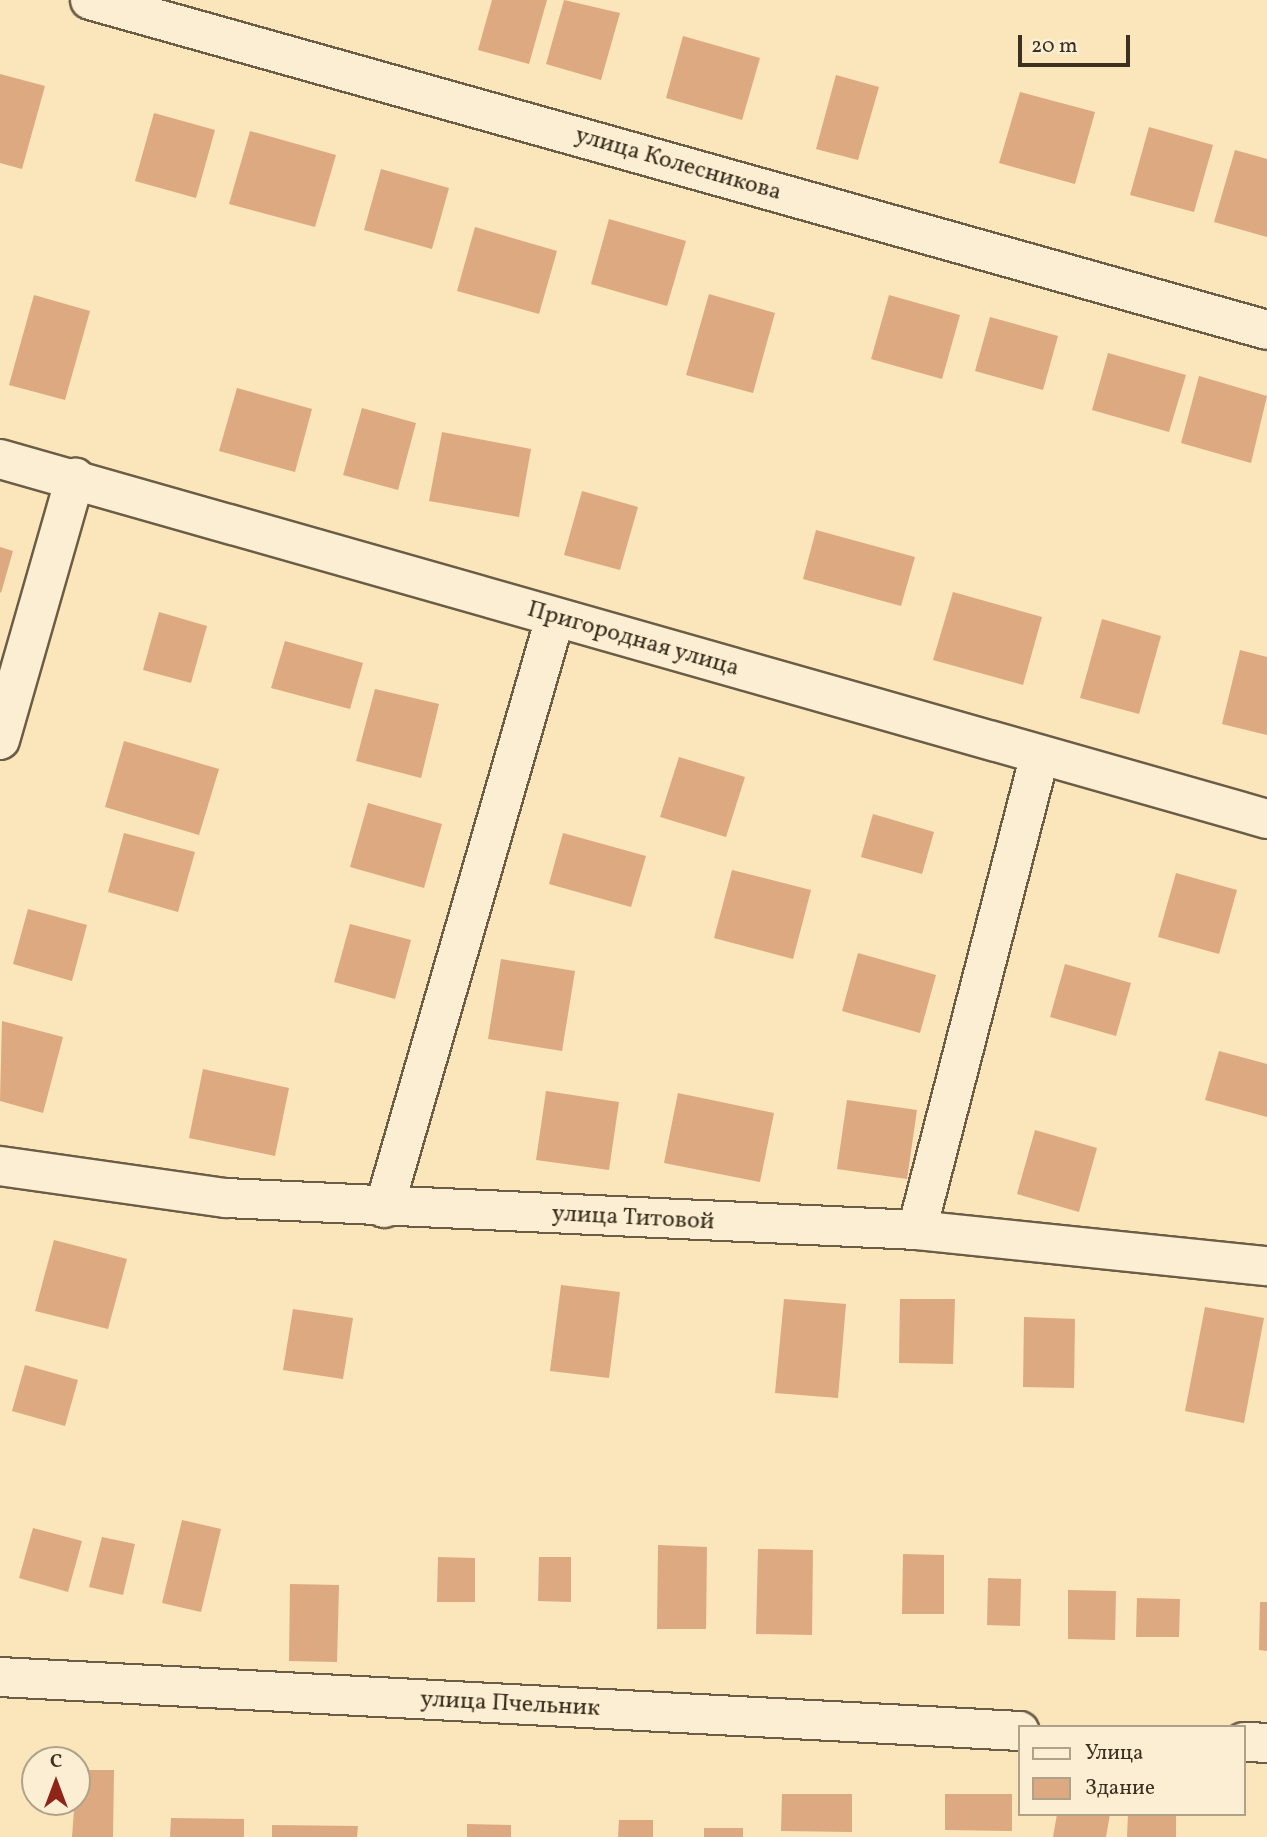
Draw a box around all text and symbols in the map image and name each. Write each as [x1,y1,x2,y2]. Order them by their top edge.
scale bar [1022,21,1134,65]
text: 20 m [1031,32,1077,61]
street label: улица Колесникова [571,122,785,208]
street label: Пригородная улица [523,596,743,684]
street label: улица Титовой [551,1200,715,1238]
street label: улица Пчельник [419,1686,601,1724]
legend [1018,1725,1246,1816]
text: Улица [1085,1739,1143,1768]
north arrow [21,1746,91,1816]
text: С [50,1749,62,1775]
text: Здание [1085,1774,1155,1803]

